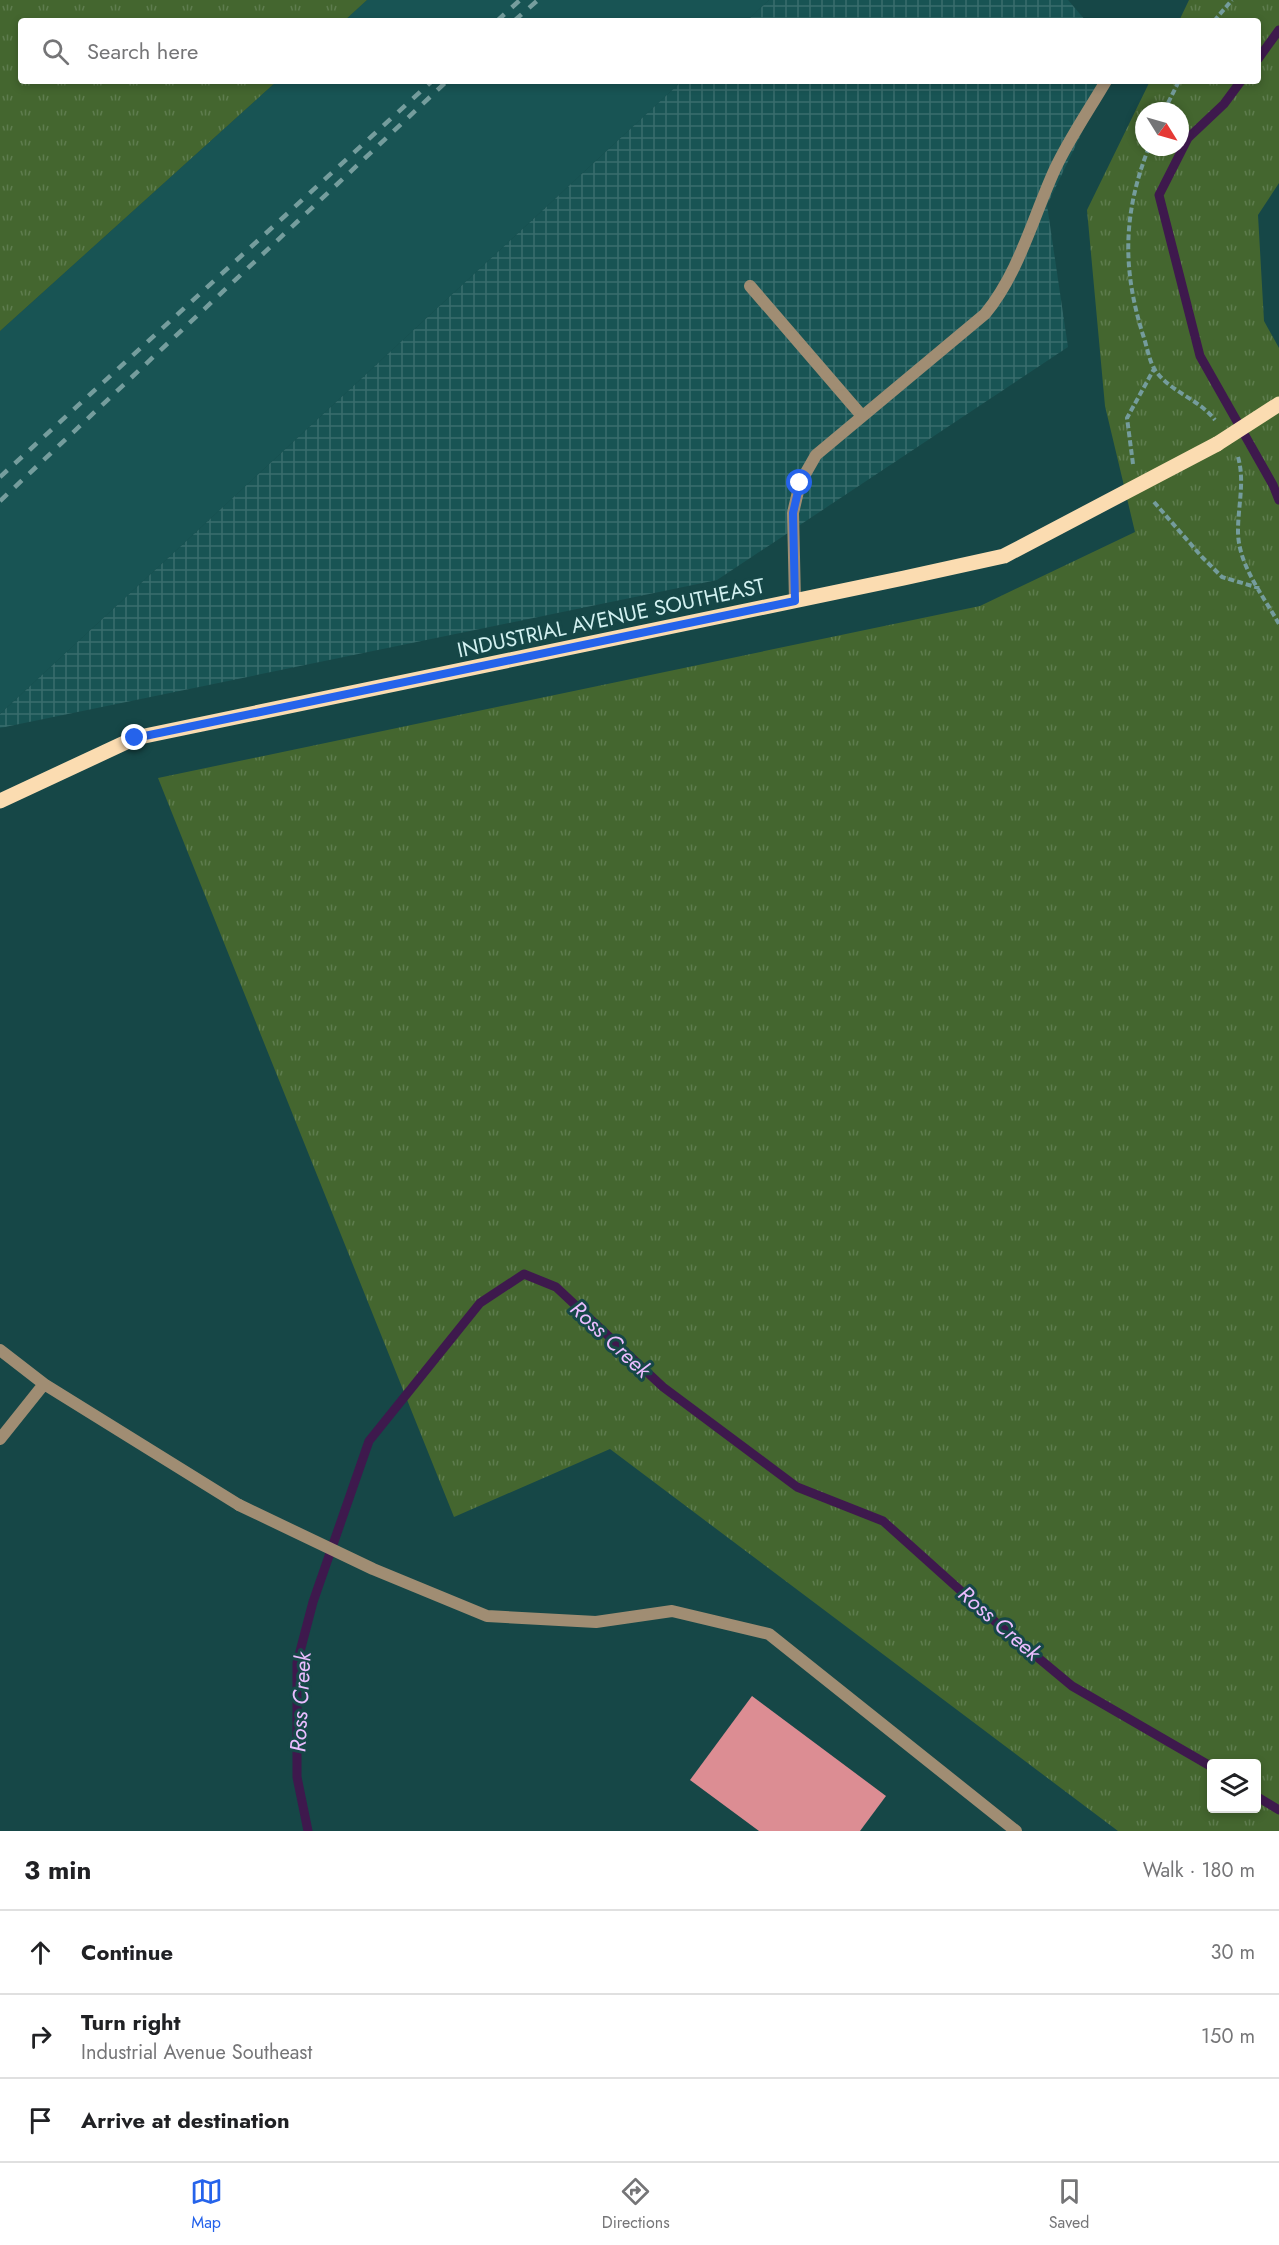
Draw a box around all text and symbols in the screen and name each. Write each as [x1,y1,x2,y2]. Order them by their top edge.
search box [18,18,1261,84]
icon: search [39,35,72,68]
text: Search here [87,35,198,67]
north arrow [1135,102,1189,156]
route start [786,469,812,495]
street label: INDUSTRIAL AVENUE SOUTHEAST [454,571,768,665]
route end [121,724,147,750]
water label: Ross Creek [563,1293,660,1386]
water label: Ross Creek [952,1578,1050,1669]
water label: Ross Creek [281,1649,319,1753]
map controls [1207,1759,1261,1813]
button: layers [1207,1759,1261,1813]
text: 3 min [24,1851,91,1889]
text: Walk · 180 m [1143,1856,1255,1885]
icon: ahead [24,1936,57,1969]
text: Continue [81,1936,173,1968]
text: 30 m [1210,1938,1255,1967]
text: Turn right [81,2006,181,2038]
icon: right [24,2020,57,2053]
text: 150 m [1201,2022,1255,2051]
text: Industrial Avenue Southeast [81,2038,312,2067]
icon: arrive [24,2104,57,2137]
text: Arrive at destination [81,2104,290,2136]
tab: Map [190,2175,223,2234]
tab: Directions [602,2175,670,2234]
tab: Saved [1049,2175,1089,2234]

